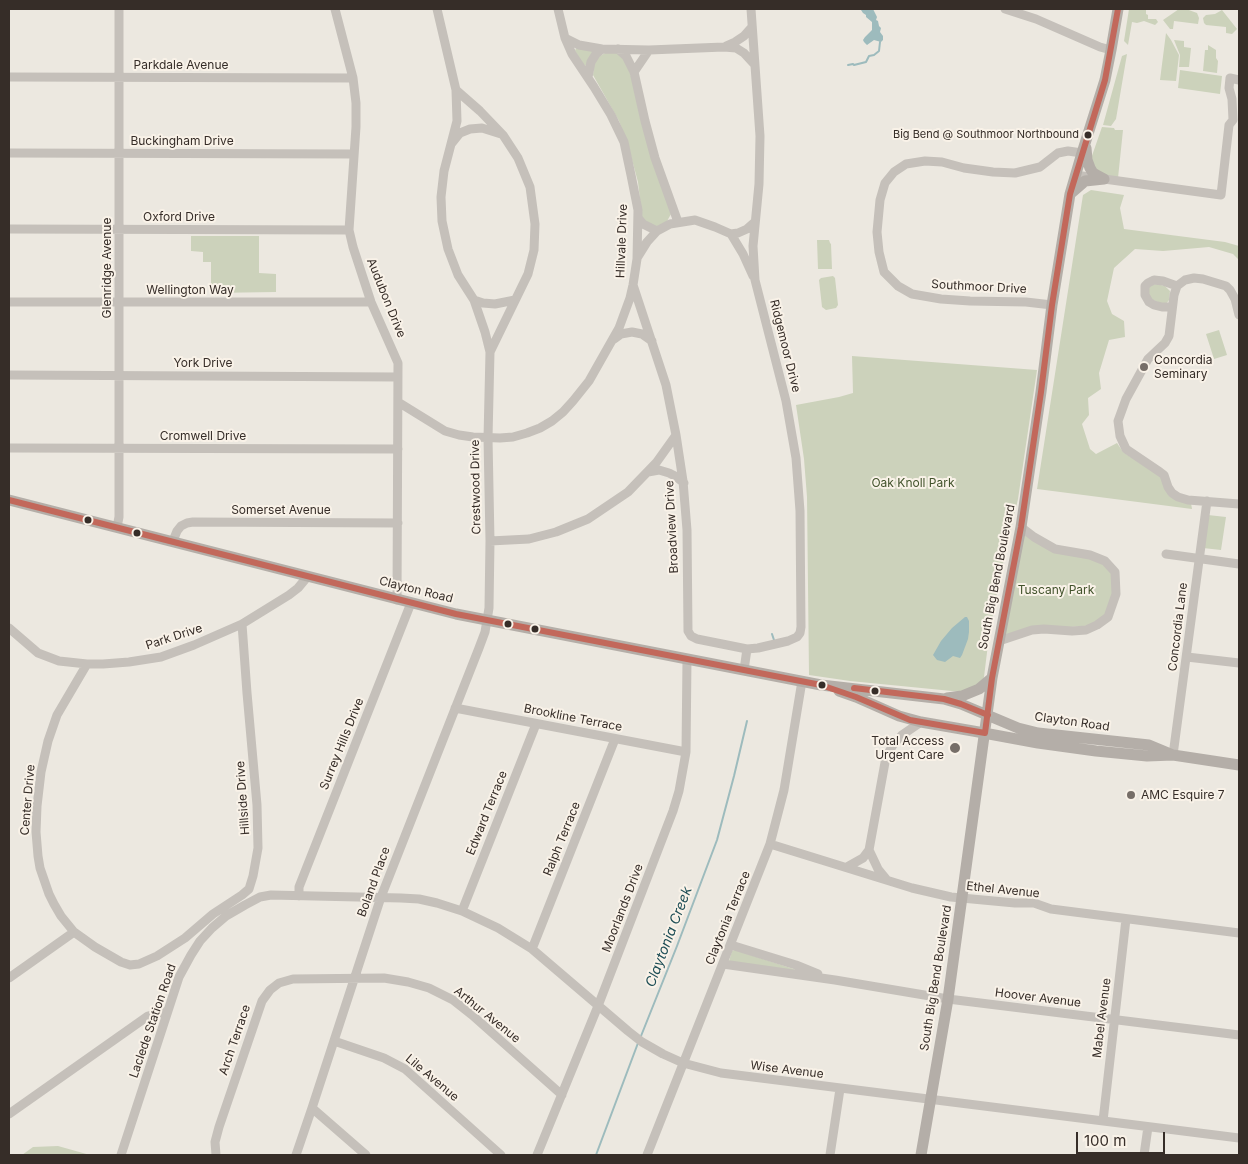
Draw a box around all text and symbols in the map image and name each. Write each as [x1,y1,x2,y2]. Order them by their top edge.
street label: Parkdale Avenue [134,58,228,72]
place label: Big Bend @ Southmoor Northbound [893,128,1079,142]
marker: Big Bend @ Southmoor Northbound [1083,130,1093,140]
street label: Buckingham Drive [130,134,234,148]
street label: Hillvale Drive [614,204,630,278]
street label: Oxford Drive [143,210,215,224]
street label: Glenridge Avenue [100,218,114,318]
street label: Audubon Drive [363,256,409,340]
street label: Southmoor Drive [931,277,1027,297]
street label: Wellington Way [146,283,234,297]
street label: Ridgemoor Drive [767,298,803,394]
place label: Concordia Seminary [1154,353,1212,381]
street label: York Drive [174,356,232,370]
marker: Concordia Seminary [1138,361,1150,373]
street label: Cromwell Drive [160,429,246,443]
street label: Crestwood Drive [468,439,484,535]
park label: Oak Knoll Park [871,476,955,490]
street label: Broadview Drive [662,480,682,574]
street label: Somerset Avenue [231,503,331,517]
street label: South Big Bend Boulevard [976,503,1018,651]
unlabelled marker [83,515,93,525]
unlabelled marker [132,528,142,538]
street label: Clayton Road [378,574,454,606]
street label: Concordia Lane [1165,582,1191,672]
park label: Tuscany Park [1018,583,1094,597]
unlabelled marker [503,619,513,629]
street label: Park Drive [144,621,204,653]
unlabelled marker [530,624,540,634]
unlabelled marker [817,680,827,690]
unlabelled marker [870,686,880,696]
street label: Surrey Hills Drive [317,696,367,792]
street label: Brookline Terrace [523,701,623,735]
street label: Clayton Road [1034,710,1110,734]
place label: Total Access Urgent Care [871,734,944,762]
marker: Total Access Urgent Care [948,741,962,755]
street label: Hillside Drive [233,760,253,836]
street label: Center Drive [18,764,38,836]
street label: Edward Terrace [464,769,510,857]
place label: AMC Esquire 7 [1141,788,1225,802]
marker: AMC Esquire 7 [1125,789,1137,801]
street label: Ralph Terrace [541,800,583,878]
street label: Boland Place [355,845,393,919]
street label: Moorlands Drive [600,862,646,954]
street label: Claytonia Terrace [703,869,753,967]
street label: Ethel Avenue [966,879,1040,901]
water label: Claytonia Creek [642,884,696,990]
street label: South Big Bend Boulevard [917,904,955,1052]
street label: Laclede Station Road [127,962,179,1080]
street label: Mabel Avenue [1090,977,1114,1059]
street label: Arthur Avenue [451,984,523,1046]
street label: Hoover Avenue [994,986,1082,1010]
street label: Arch Terrace [216,1003,254,1077]
street label: Lile Avenue [402,1052,462,1104]
street label: Wise Avenue [750,1058,824,1082]
scale bar [1078,1122,1167,1154]
text: 100 m [1084,1131,1126,1150]

